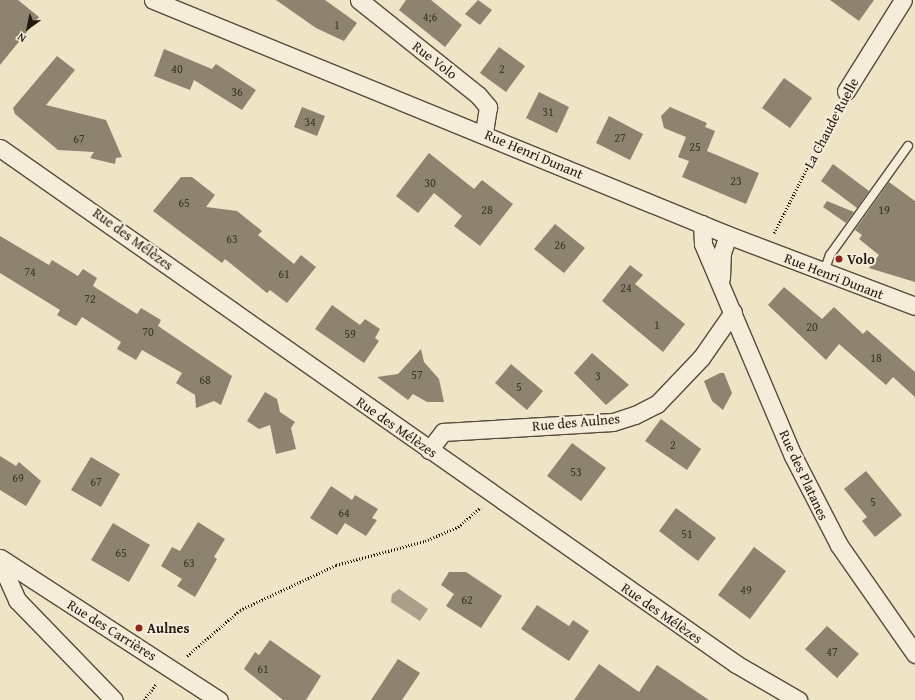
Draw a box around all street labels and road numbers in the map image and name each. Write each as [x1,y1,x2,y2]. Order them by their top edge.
street label: Rue Volo [409,37,461,83]
street label: La Chaude Ruelle [800,75,862,171]
street label: Rue Henri Dunant [482,126,586,182]
street label: Rue des Mélèzes [90,204,176,274]
street label: Rue Henri Dunant [782,249,886,303]
street label: Rue des Mélèzes [353,393,441,461]
street label: Rue des Aulnes [531,410,621,434]
street label: Rue des Platanes [776,427,832,523]
street label: Rue des Mélèzes [618,579,706,647]
street label: Rue des Carrières [64,596,160,664]

